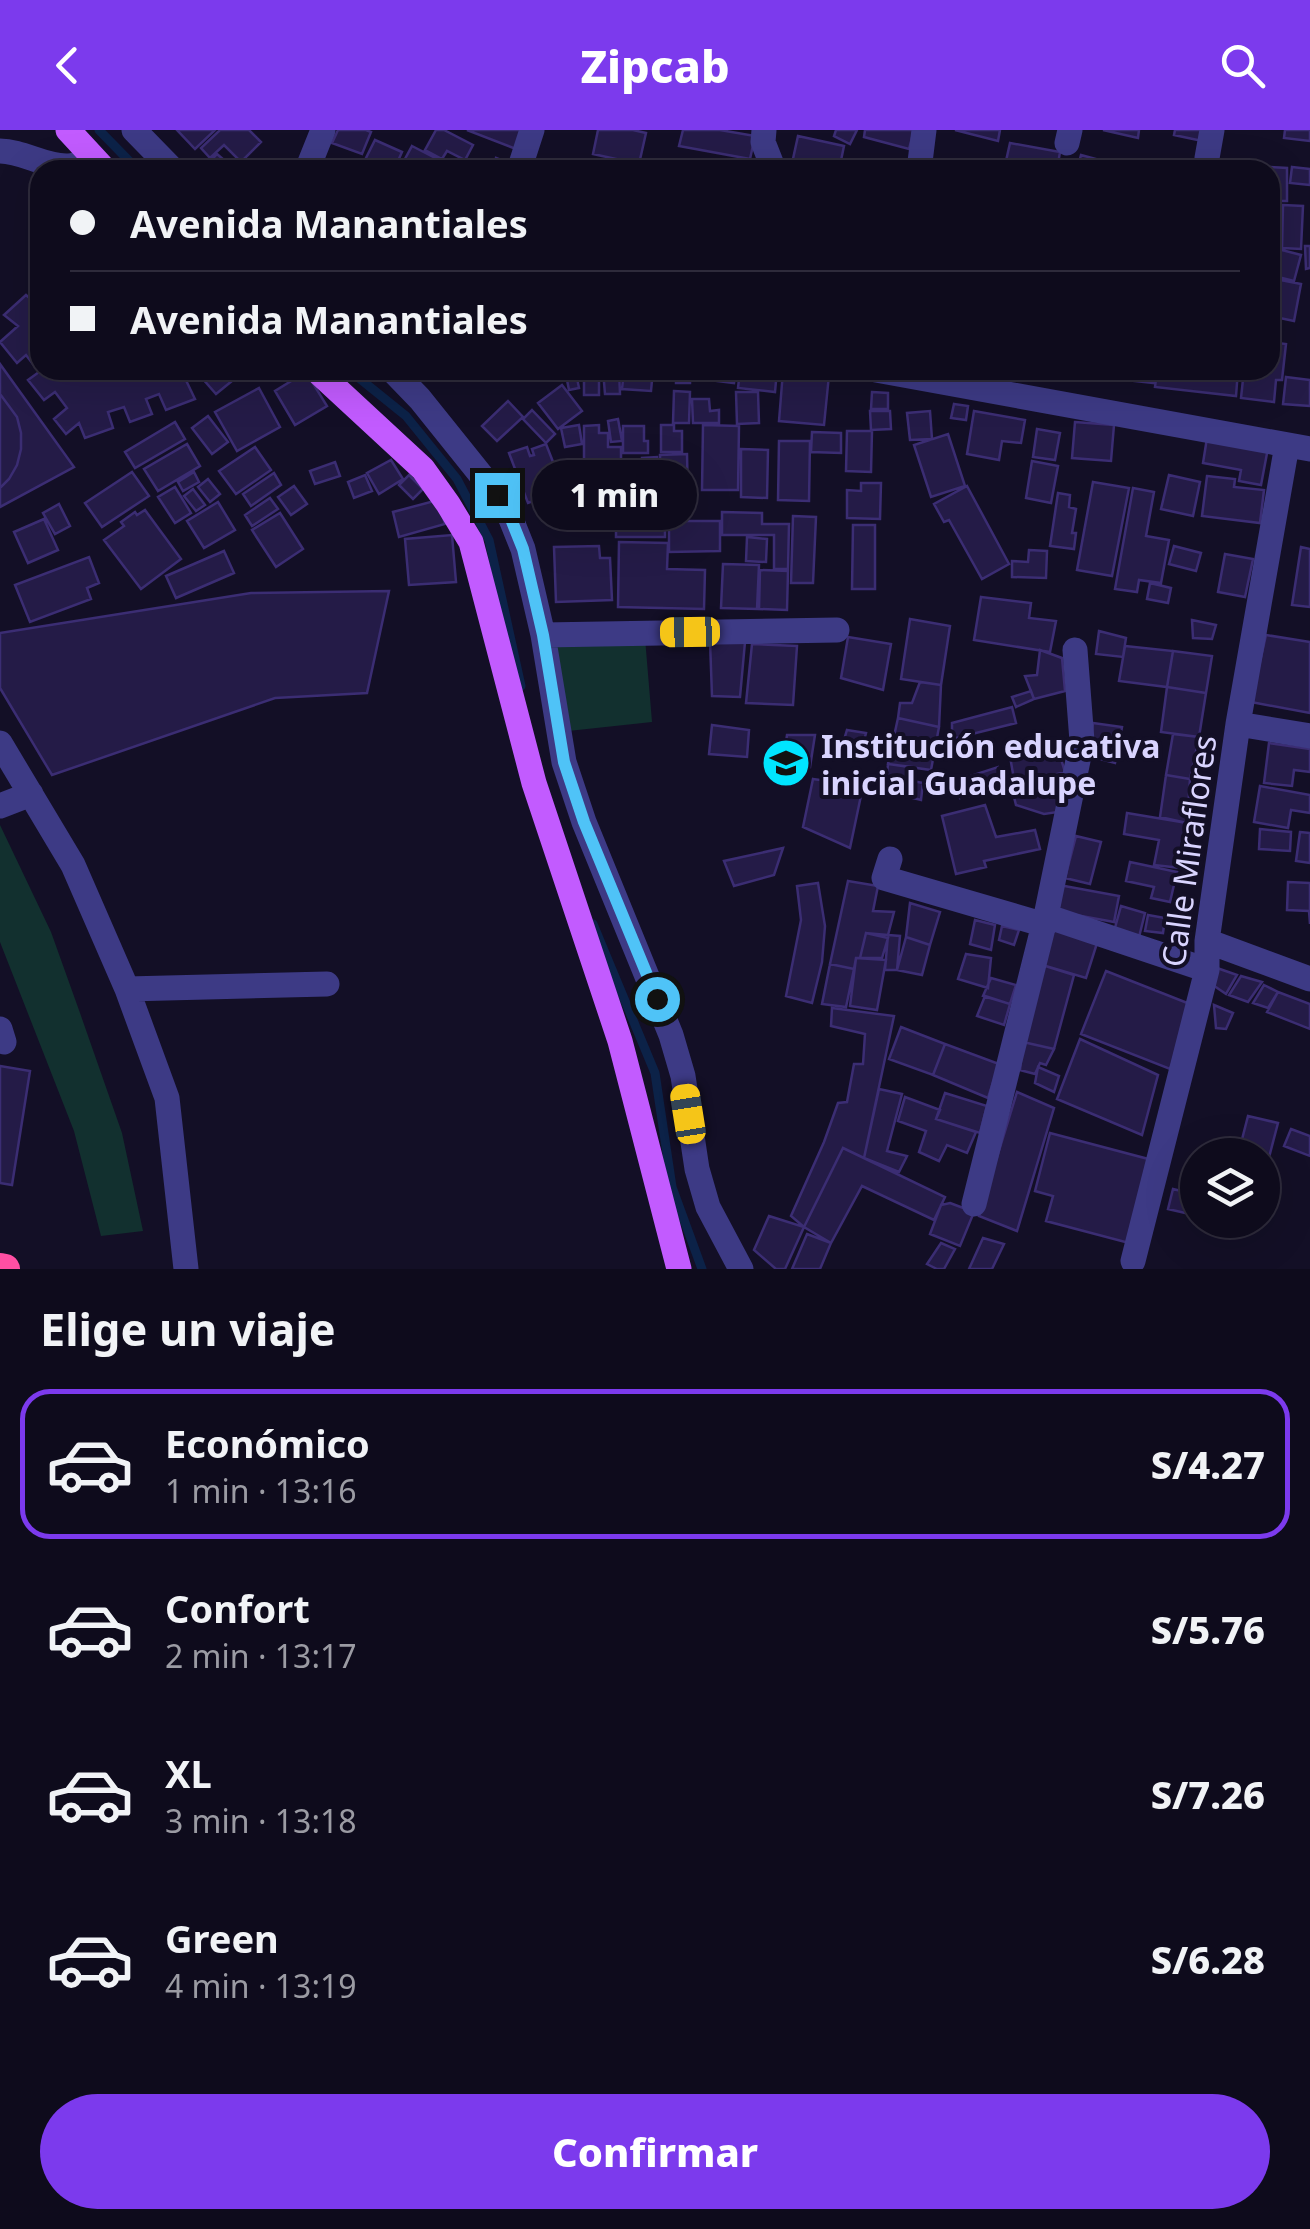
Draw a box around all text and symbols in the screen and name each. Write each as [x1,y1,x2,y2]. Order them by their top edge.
text: Zipcab [580,35,730,96]
icon: back [40,38,95,93]
icon: search [1215,38,1270,93]
text: Avenida Manantiales [130,197,528,249]
text: Avenida Manantiales [130,293,528,345]
callout: 1 min [532,460,697,530]
route end [475,473,520,518]
text: 1 min [570,473,659,516]
car [660,616,720,648]
place label: Institución educativa inicial Guadalupe [821,724,1160,804]
street label: Calle Miraflores [1150,732,1226,970]
school or university icon: Institución educativa inicial Guadalupe [760,737,812,789]
route start [635,977,680,1022]
car [668,1082,708,1146]
map controls [1180,1138,1280,1238]
button: layers [1180,1138,1280,1238]
text: Elige un viaje [40,1298,336,1359]
text: Económico [165,1417,370,1469]
icon: car [45,1419,135,1509]
text: S/4.27 [1151,1438,1265,1490]
text: 1 min · 13:16 [165,1469,357,1512]
text: Confort [165,1582,310,1634]
icon: car [45,1584,135,1674]
text: S/5.76 [1151,1603,1265,1655]
text: 2 min · 13:17 [165,1634,357,1677]
text: XL [165,1747,212,1799]
icon: car [45,1749,135,1839]
text: S/7.26 [1151,1768,1265,1820]
text: 3 min · 13:18 [165,1799,357,1842]
text: Green [165,1912,279,1964]
icon: car [45,1914,135,2004]
text: S/6.28 [1151,1933,1265,1985]
text: 4 min · 13:19 [165,1964,357,2007]
button: Confirmar [40,2094,1270,2209]

